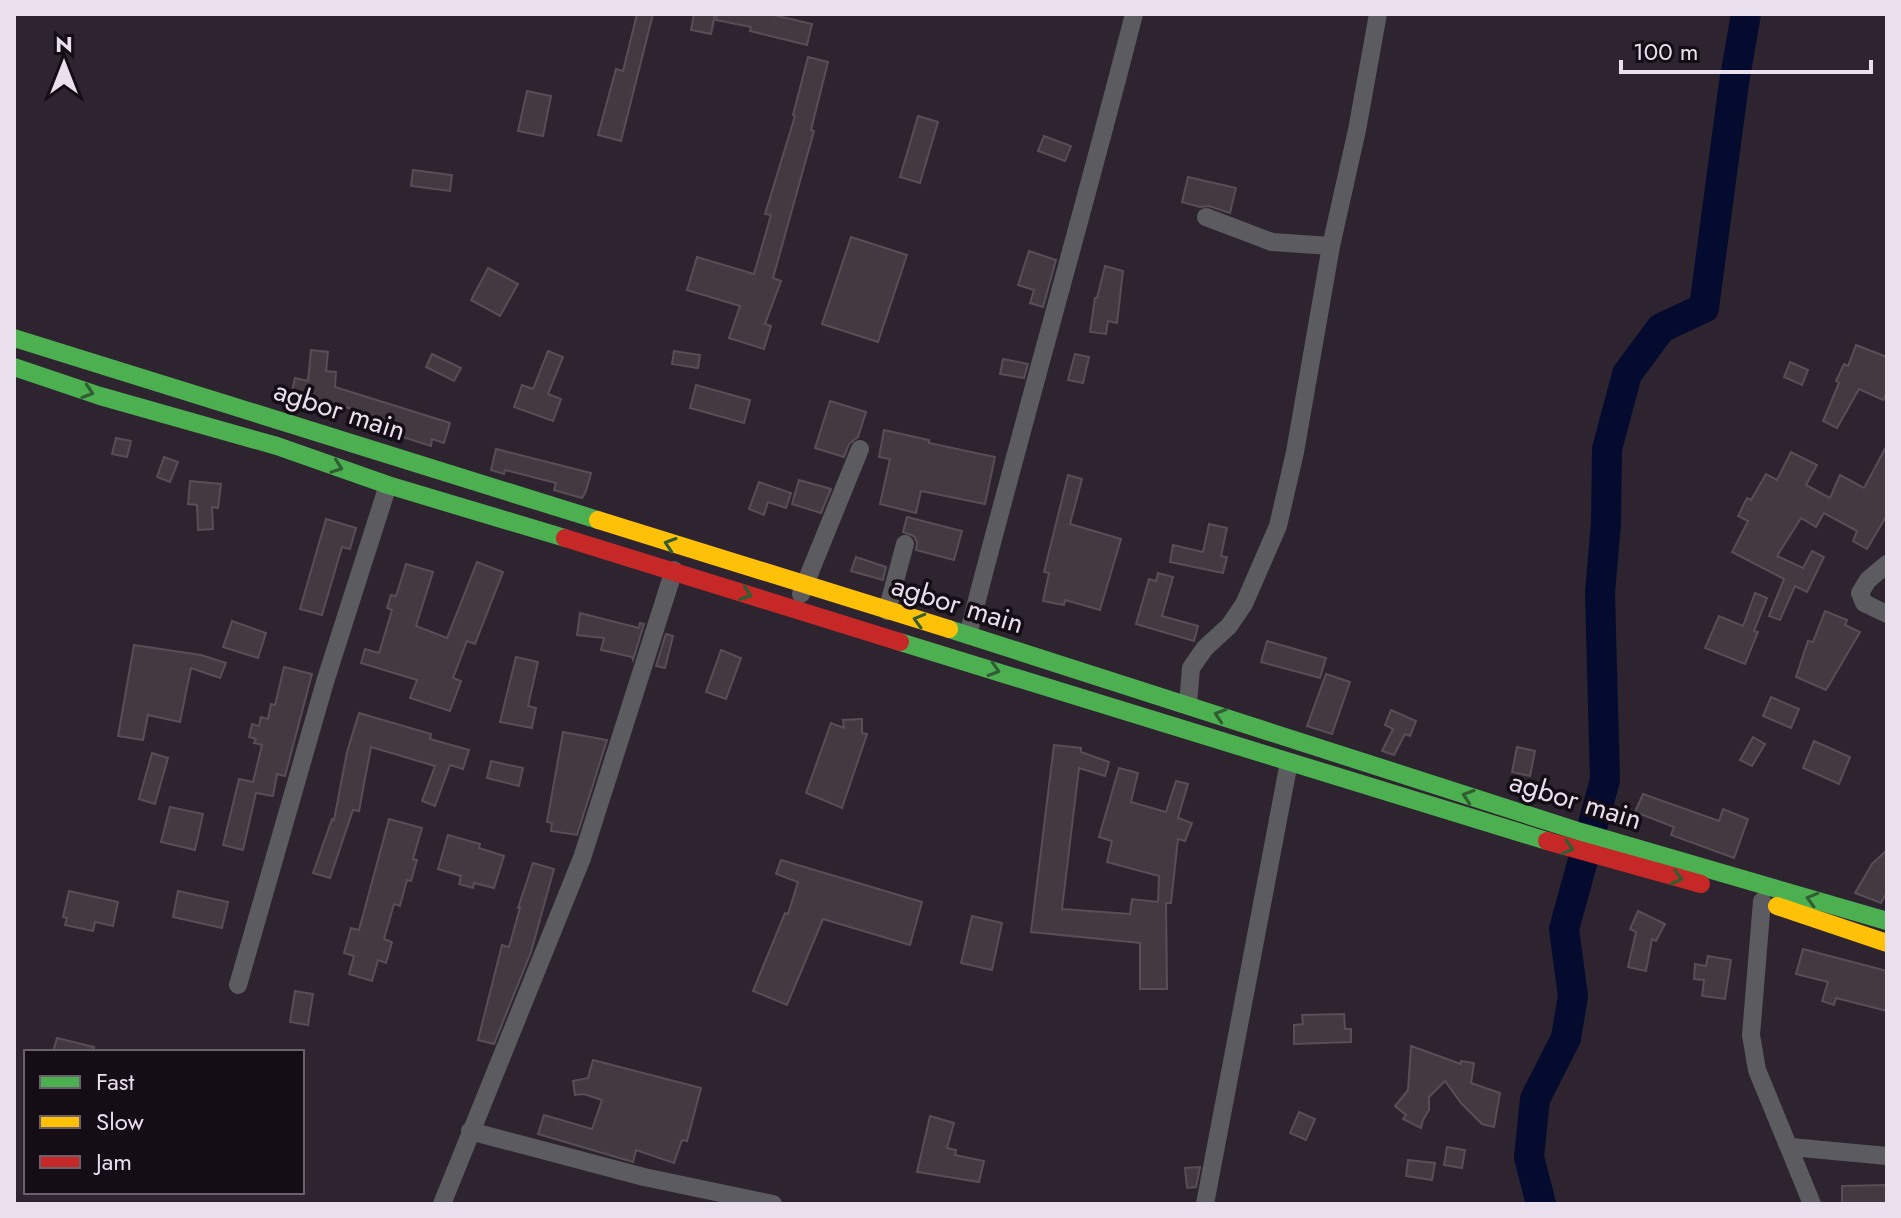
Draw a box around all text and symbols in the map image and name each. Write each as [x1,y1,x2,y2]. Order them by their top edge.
north arrow [24,24,104,104]
scale bar [1621,24,1871,74]
text: N [55,28,73,60]
text: 100 m [1633,34,1699,69]
street label: agbor main [269,370,411,451]
one-way arrow [81,383,94,399]
one-way arrow [329,457,343,474]
one-way arrow [664,538,678,554]
street label: agbor main [887,565,1029,644]
one-way arrow [738,584,752,600]
one-way arrow [912,613,926,629]
one-way arrow [987,661,1000,677]
one-way arrow [1214,708,1228,724]
street label: agbor main [1505,761,1647,840]
one-way arrow [1461,789,1475,805]
one-way arrow [1560,839,1574,855]
one-way arrow [1670,869,1684,885]
one-way arrow [1806,892,1820,908]
legend [24,1050,304,1194]
text: Fast [96,1064,134,1099]
text: Slow [96,1104,144,1139]
text: Jam [93,1144,132,1179]

